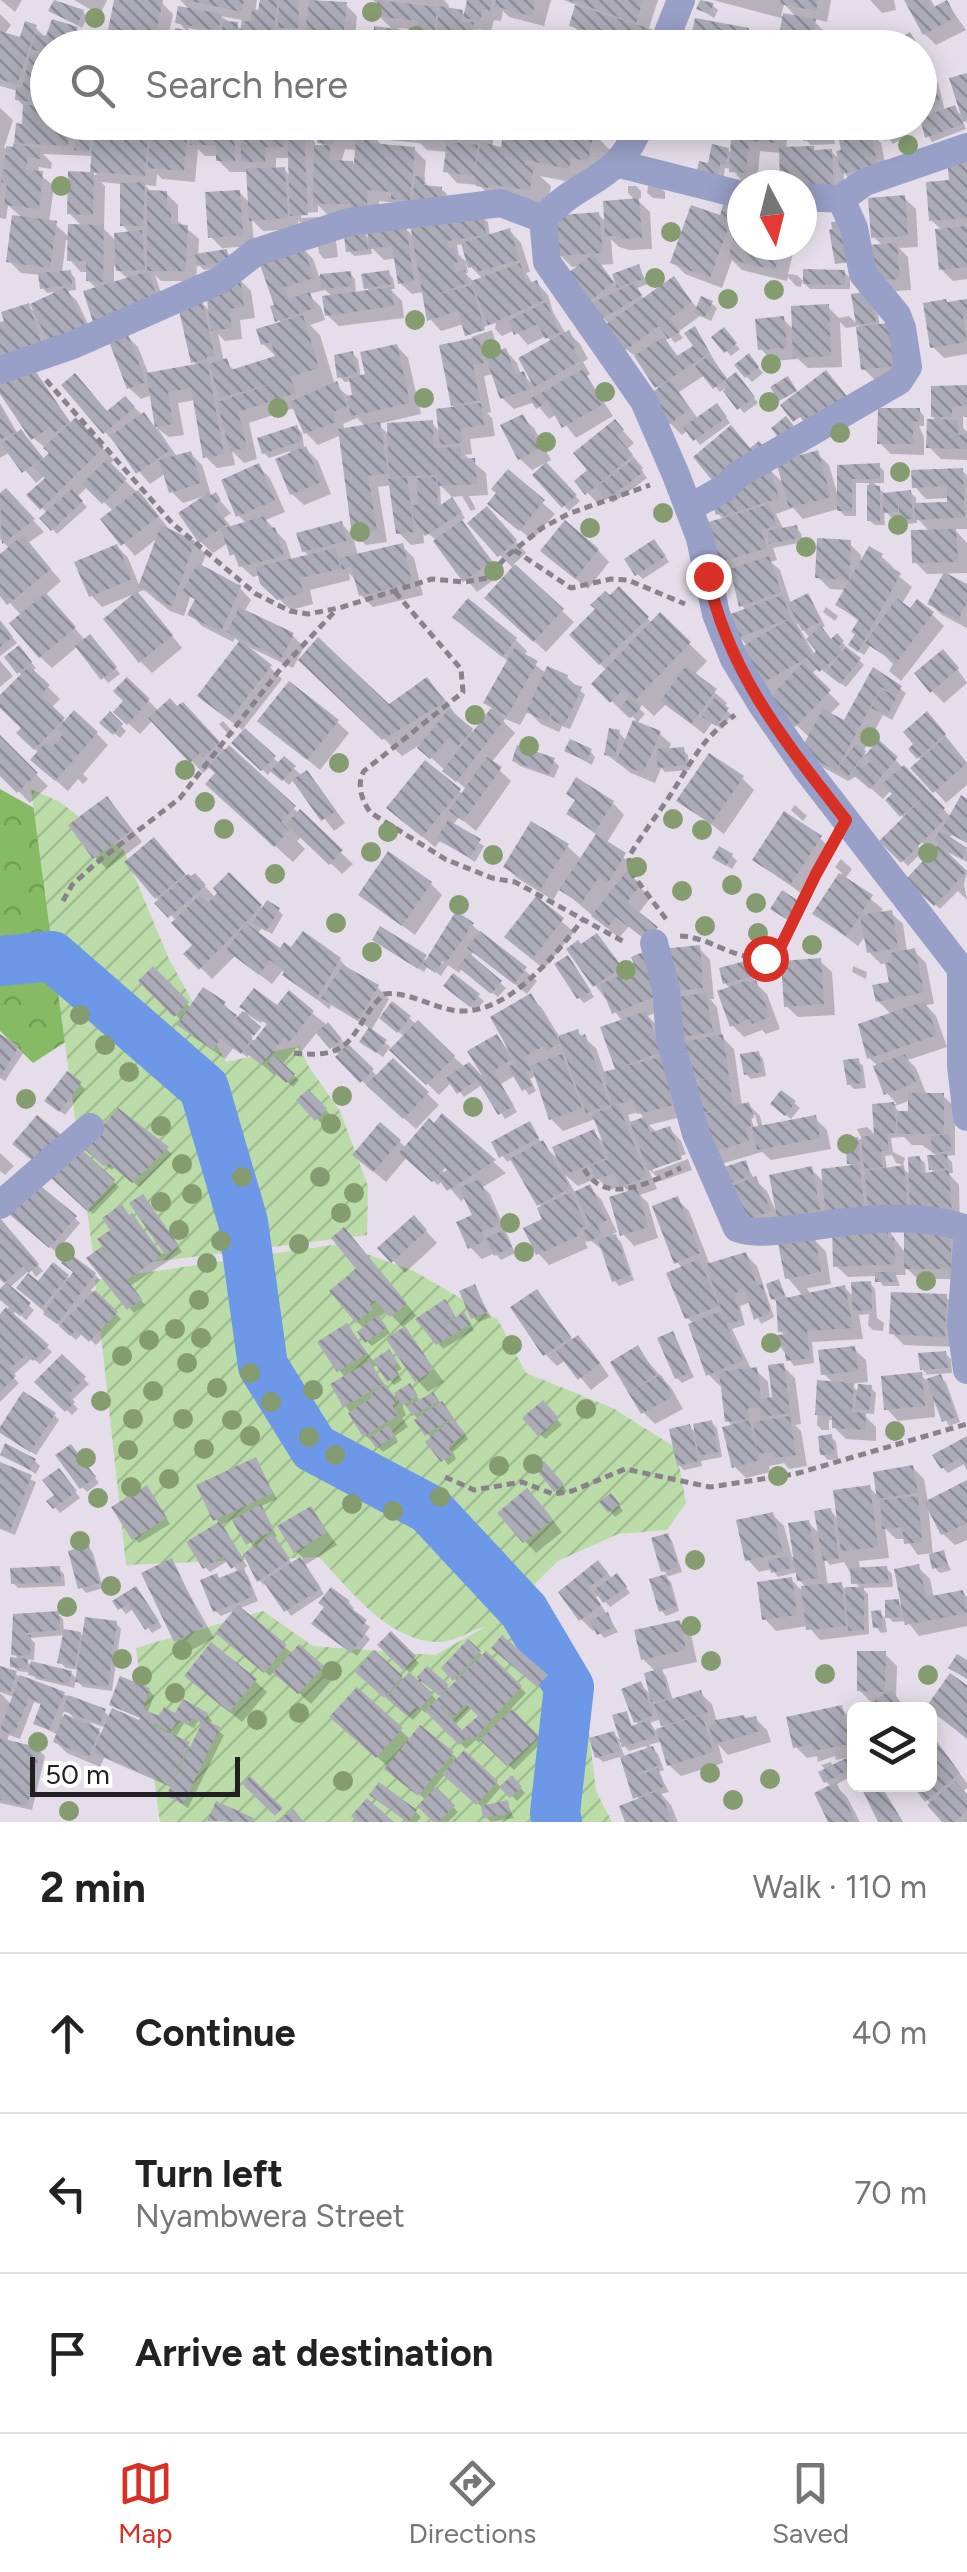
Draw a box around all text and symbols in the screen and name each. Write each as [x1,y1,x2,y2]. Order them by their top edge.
search box [30,30,937,140]
icon: search [65,58,120,113]
text: Search here [145,62,348,108]
north arrow [727,170,817,260]
route end [686,554,732,600]
route start [743,936,789,982]
map controls [847,1702,937,1792]
button: layers [847,1702,937,1792]
scale bar [30,1752,240,1796]
text: 50 m [45,1757,110,1791]
text: 2 min [40,1862,146,1913]
text: Walk · 110 m [753,1868,927,1906]
icon: ahead [40,2006,95,2061]
text: Continue [135,2010,296,2056]
text: 40 m [851,2014,927,2052]
text: Turn left [135,2151,283,2197]
icon: left [40,2166,95,2221]
text: 70 m [854,2174,927,2212]
text: Nyambwera Street [135,2197,405,2235]
icon: arrive [40,2326,95,2381]
text: Arrive at destination [135,2330,493,2376]
tab: Map [118,2456,173,2550]
tab: Directions [409,2456,536,2550]
tab: Saved [772,2456,849,2550]

